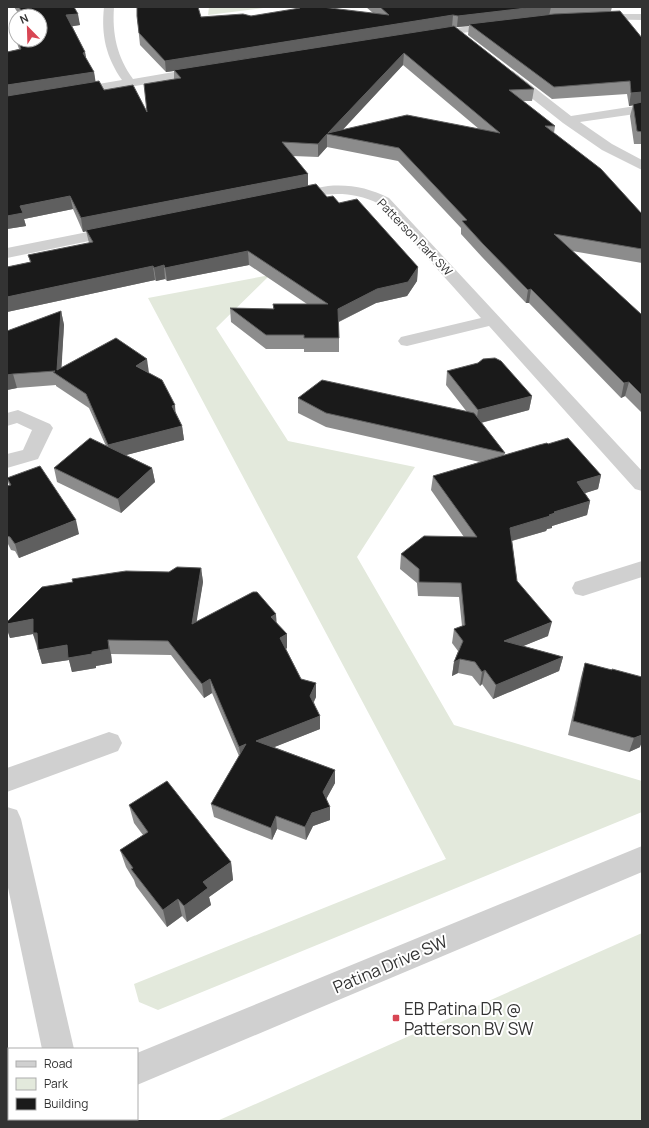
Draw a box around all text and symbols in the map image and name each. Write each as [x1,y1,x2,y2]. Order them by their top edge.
north arrow [8,8,48,48]
text: N [17,10,31,27]
street label: Patterson Park SW [374,195,457,280]
street label: Patina Drive SW [329,929,451,998]
place label: EB Patina DR @ Patterson BV SW [404,997,534,1040]
marker: EB Patina DR @ Patterson BV SW [391,1013,401,1023]
legend [8,1048,138,1120]
text: Road [44,1055,72,1072]
text: Park [44,1075,69,1092]
text: Building [44,1095,88,1112]

